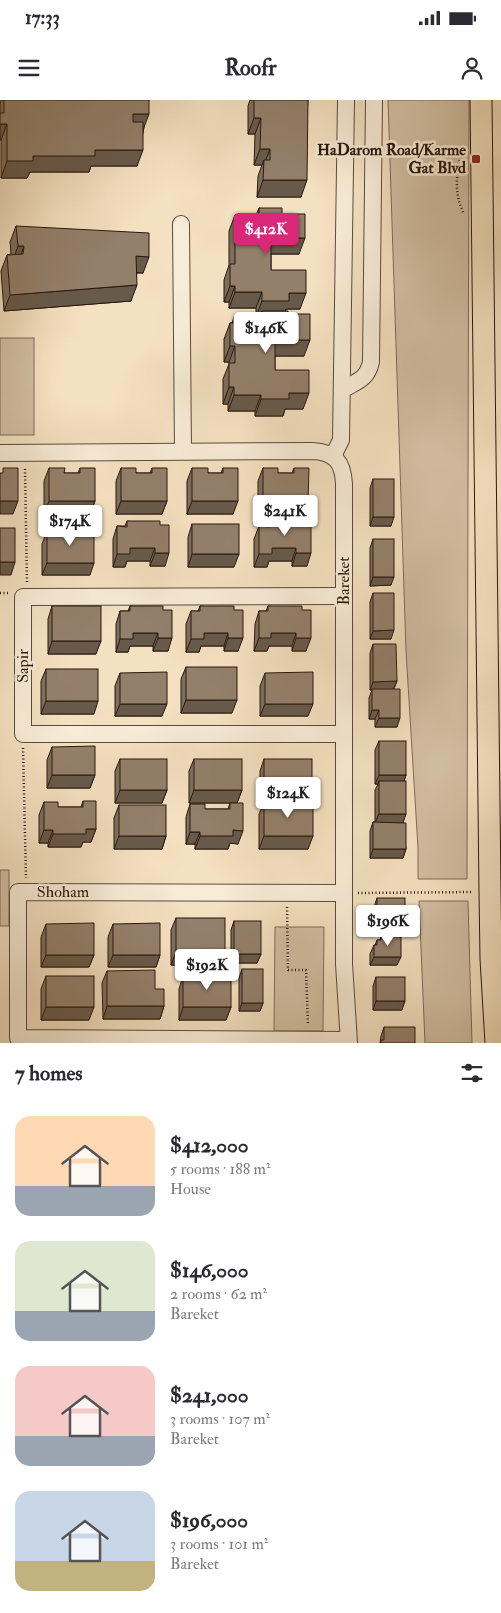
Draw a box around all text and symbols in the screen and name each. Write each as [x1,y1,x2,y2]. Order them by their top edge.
text: 17:33 [25,6,60,30]
icon: menu [15,54,43,82]
text: Roofr [224,54,277,82]
icon: person [458,54,486,82]
place label: HaDarom Road/Karme Gat Blvd [317,140,466,178]
marker: HaDarom Road/Karme Gat Blvd [470,153,482,165]
pin: $412K [231,212,301,255]
text: $412K [245,219,287,239]
pin: $146K [231,312,301,354]
text: $146K [245,318,287,338]
pin: $241K [250,494,320,537]
text: $241K [264,501,306,521]
pin: $174K [35,504,105,547]
text: $174K [49,511,91,531]
street label: Bareket [334,557,354,605]
street label: Sapir [13,649,34,683]
pin: $124K [253,776,323,819]
text: $124K [267,783,309,803]
street label: Shoham [37,882,90,902]
pin: $196K [353,904,423,947]
text: $196K [367,911,409,931]
pin: $192K [172,948,242,991]
text: $192K [186,955,228,975]
icon: filters [458,1059,486,1087]
text: 7 homes [15,1060,82,1087]
text: $412,000 [170,1132,249,1159]
icon: home [55,1136,115,1196]
text: 5 rooms · 188 m² [170,1159,271,1179]
text: House [170,1179,211,1199]
text: $146,000 [170,1257,249,1284]
icon: home [55,1261,115,1321]
text: 2 rooms · 62 m² [170,1284,267,1304]
text: Bareket [170,1304,219,1324]
text: $241,000 [170,1382,249,1409]
icon: home [55,1386,115,1446]
text: 3 rooms · 107 m² [170,1409,270,1429]
text: Bareket [170,1429,219,1449]
text: $196,000 [170,1507,248,1534]
icon: home [55,1511,115,1571]
text: 3 rooms · 101 m² [170,1534,268,1554]
text: Bareket [170,1554,219,1574]

